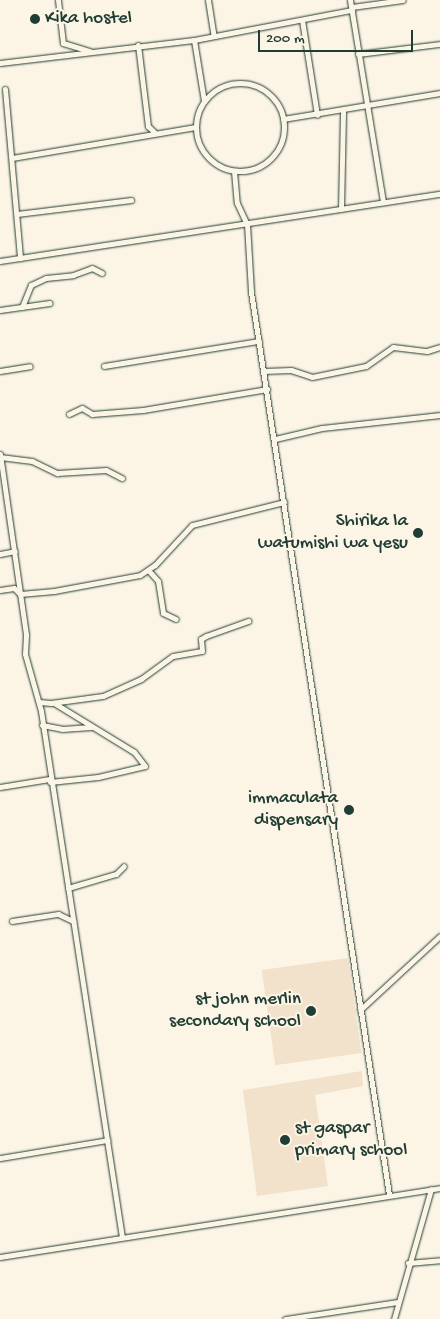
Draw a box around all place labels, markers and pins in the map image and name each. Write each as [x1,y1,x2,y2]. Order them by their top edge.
place label: Kika hostel [45,8,132,30]
marker: Kika hostel [29,13,41,25]
place label: Shirika la watumishi wa yesu [258,511,408,555]
marker: Shirika la watumishi wa yesu [412,527,424,539]
place label: immaculata dispensary [248,788,338,832]
marker: immaculata dispensary [342,803,356,817]
place label: st john merlin secondary school [169,989,301,1033]
marker: st john merlin secondary school [305,1005,317,1017]
place label: st gaspar primary school [295,1118,407,1162]
marker: st gaspar primary school [279,1134,291,1146]

